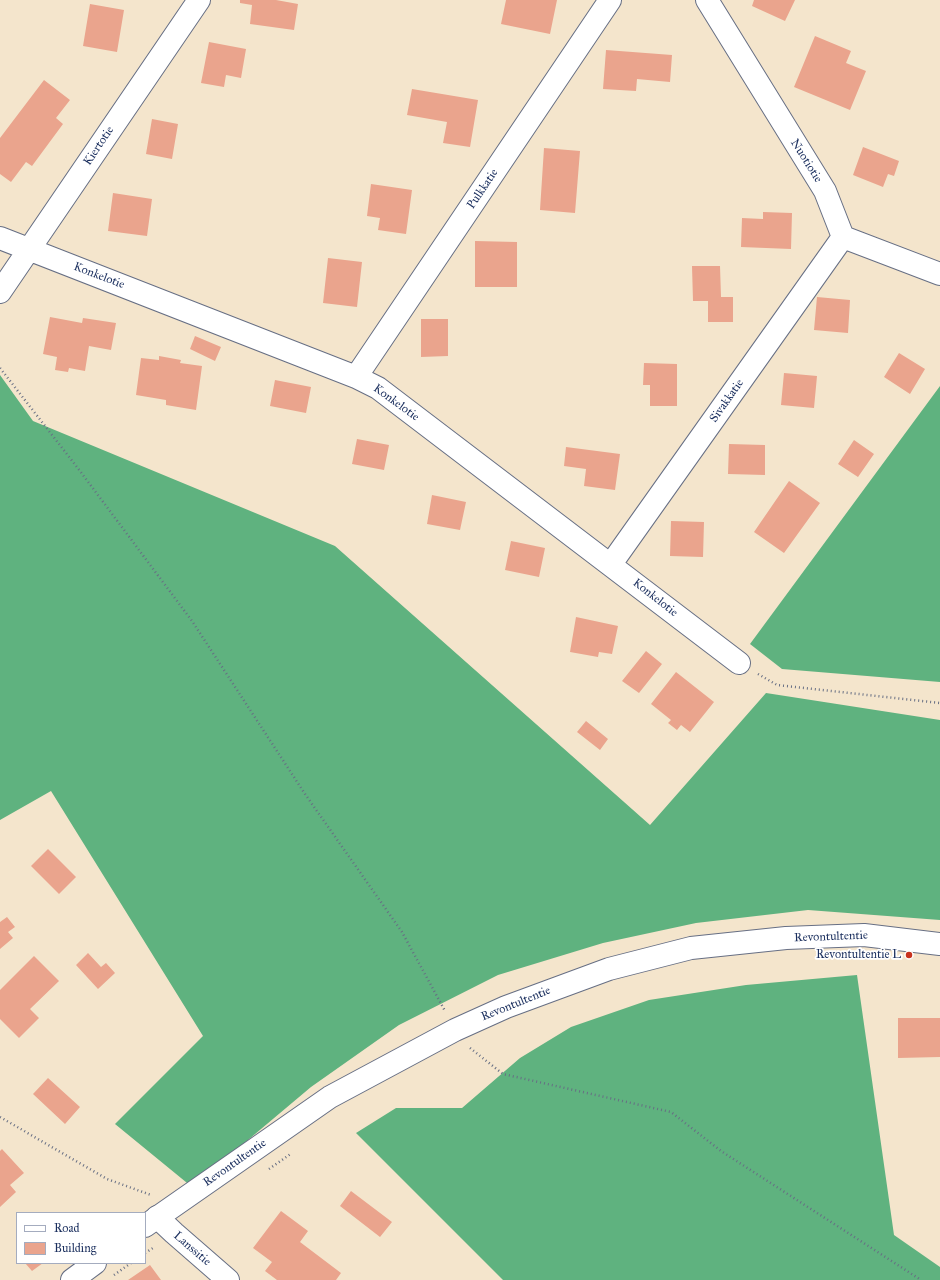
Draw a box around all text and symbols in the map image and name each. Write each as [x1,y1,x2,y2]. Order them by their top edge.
street label: Kiertotie [81,124,117,168]
street label: Nuotiotie [787,137,825,185]
street label: Pulkkatie [464,166,502,212]
street label: Konkelotie [72,260,126,292]
street label: Sivakkatie [707,377,747,425]
street label: Konkelotie [370,382,422,424]
street label: Konkelotie [630,576,680,620]
street label: Revontultentie [794,929,868,945]
place label: Revontultentie L [816,948,901,962]
marker: Revontultentie L [904,950,914,960]
street label: Revontultentie [479,984,553,1024]
street label: Revontultentie [201,1136,269,1190]
legend [16,1212,146,1264]
text: Road [54,1221,80,1235]
street label: Lanssitie [170,1229,214,1269]
text: Building [54,1241,96,1255]

